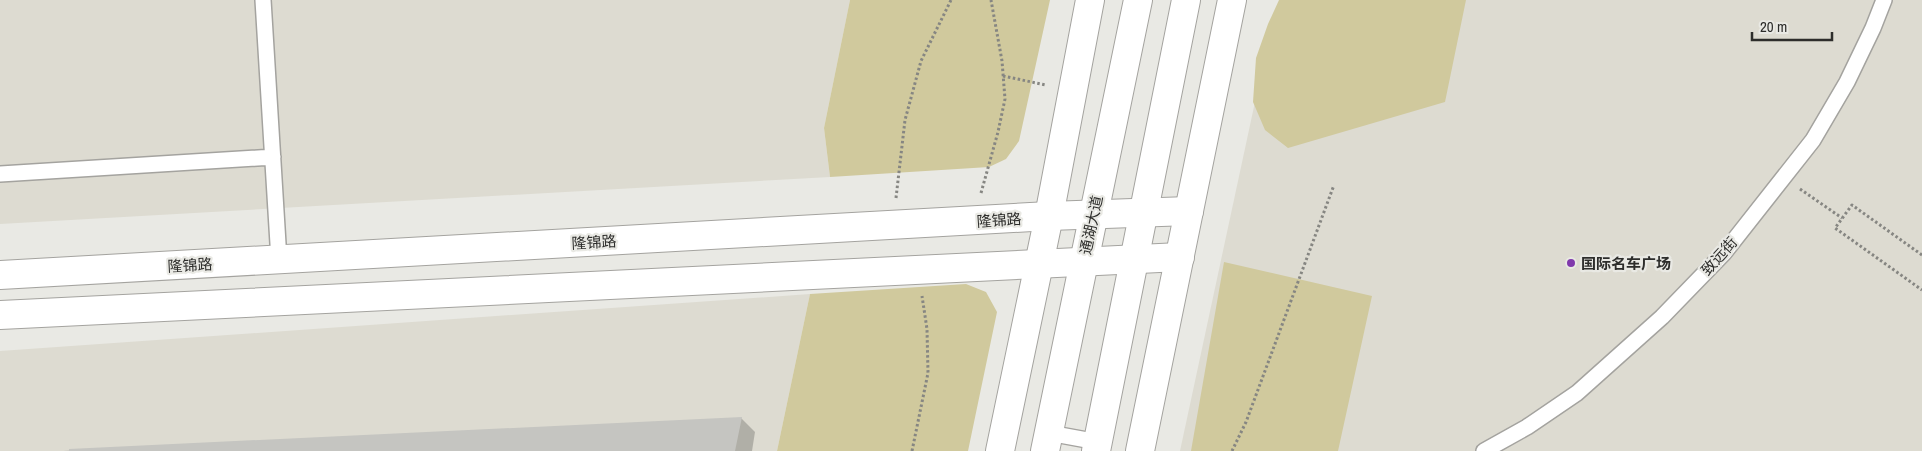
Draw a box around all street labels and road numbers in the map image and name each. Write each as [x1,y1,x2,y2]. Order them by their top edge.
street label: 通湖大道 [1074,193,1108,257]
street label: 隆锦路 [976,208,1022,232]
street label: 隆锦路 [571,230,617,254]
street label: 致远街 [1696,232,1742,280]
street label: 隆锦路 [167,253,213,277]

